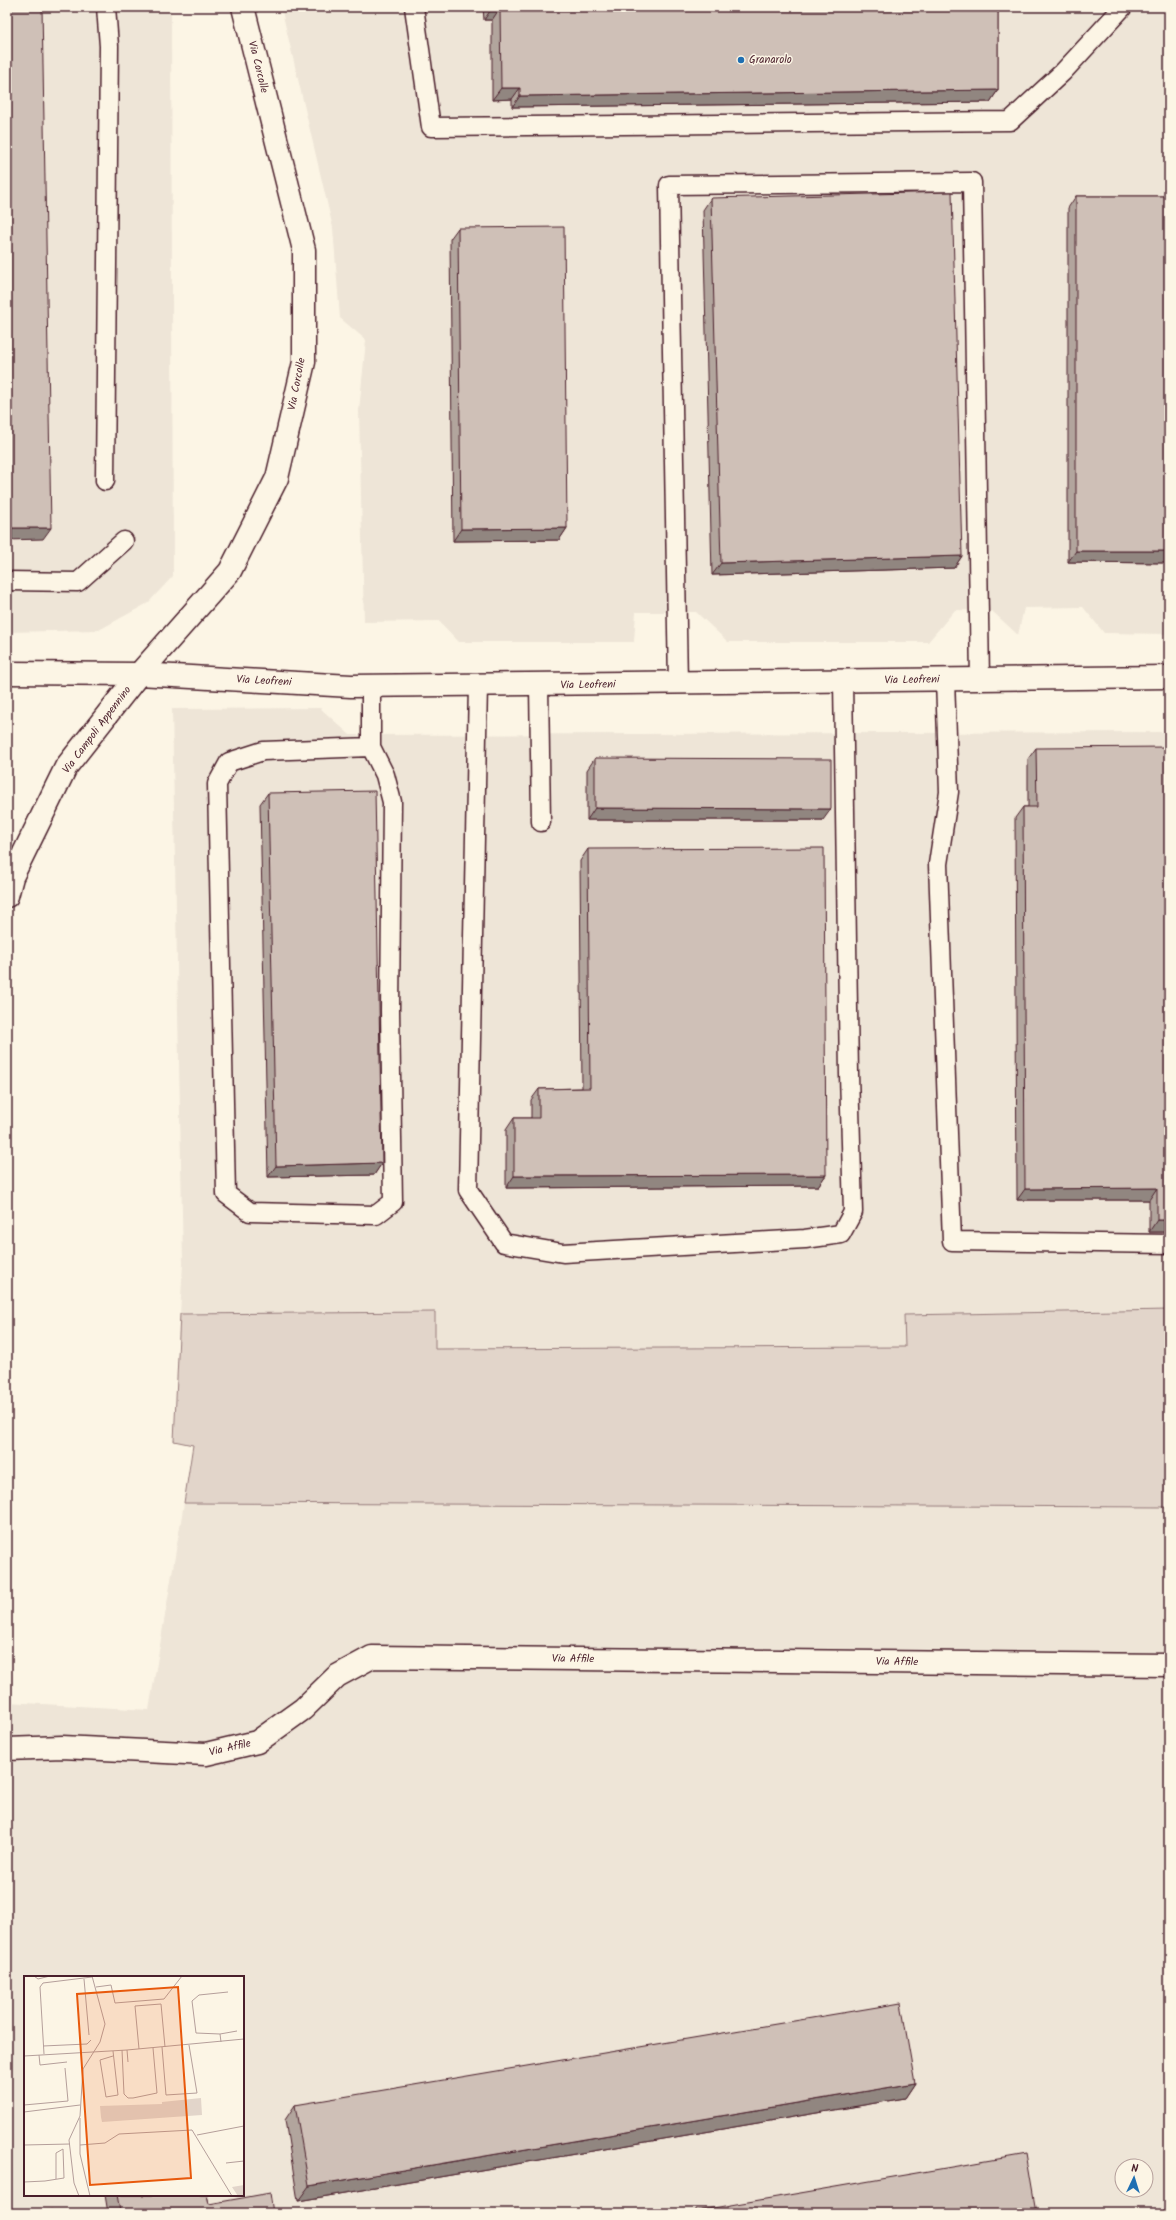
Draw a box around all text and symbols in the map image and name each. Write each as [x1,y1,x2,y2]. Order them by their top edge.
street label: Via Corcolle [243,39,273,95]
place label: Granarolo [749,51,792,69]
marker: Granarolo [736,55,746,65]
street label: Via Corcolle [283,356,311,412]
street label: Via Leofreni [236,671,292,691]
street label: Via Leofreni [884,671,940,689]
street label: Via Leofreni [560,676,616,694]
street label: Via Campoli Appennino [58,682,136,778]
street label: Via Affile [552,1650,594,1668]
street label: Via Affile [876,1653,918,1671]
street label: Via Affile [207,1734,253,1762]
inset map [24,1976,244,2196]
north arrow [1114,2158,1154,2198]
text: N [1131,2160,1139,2178]

